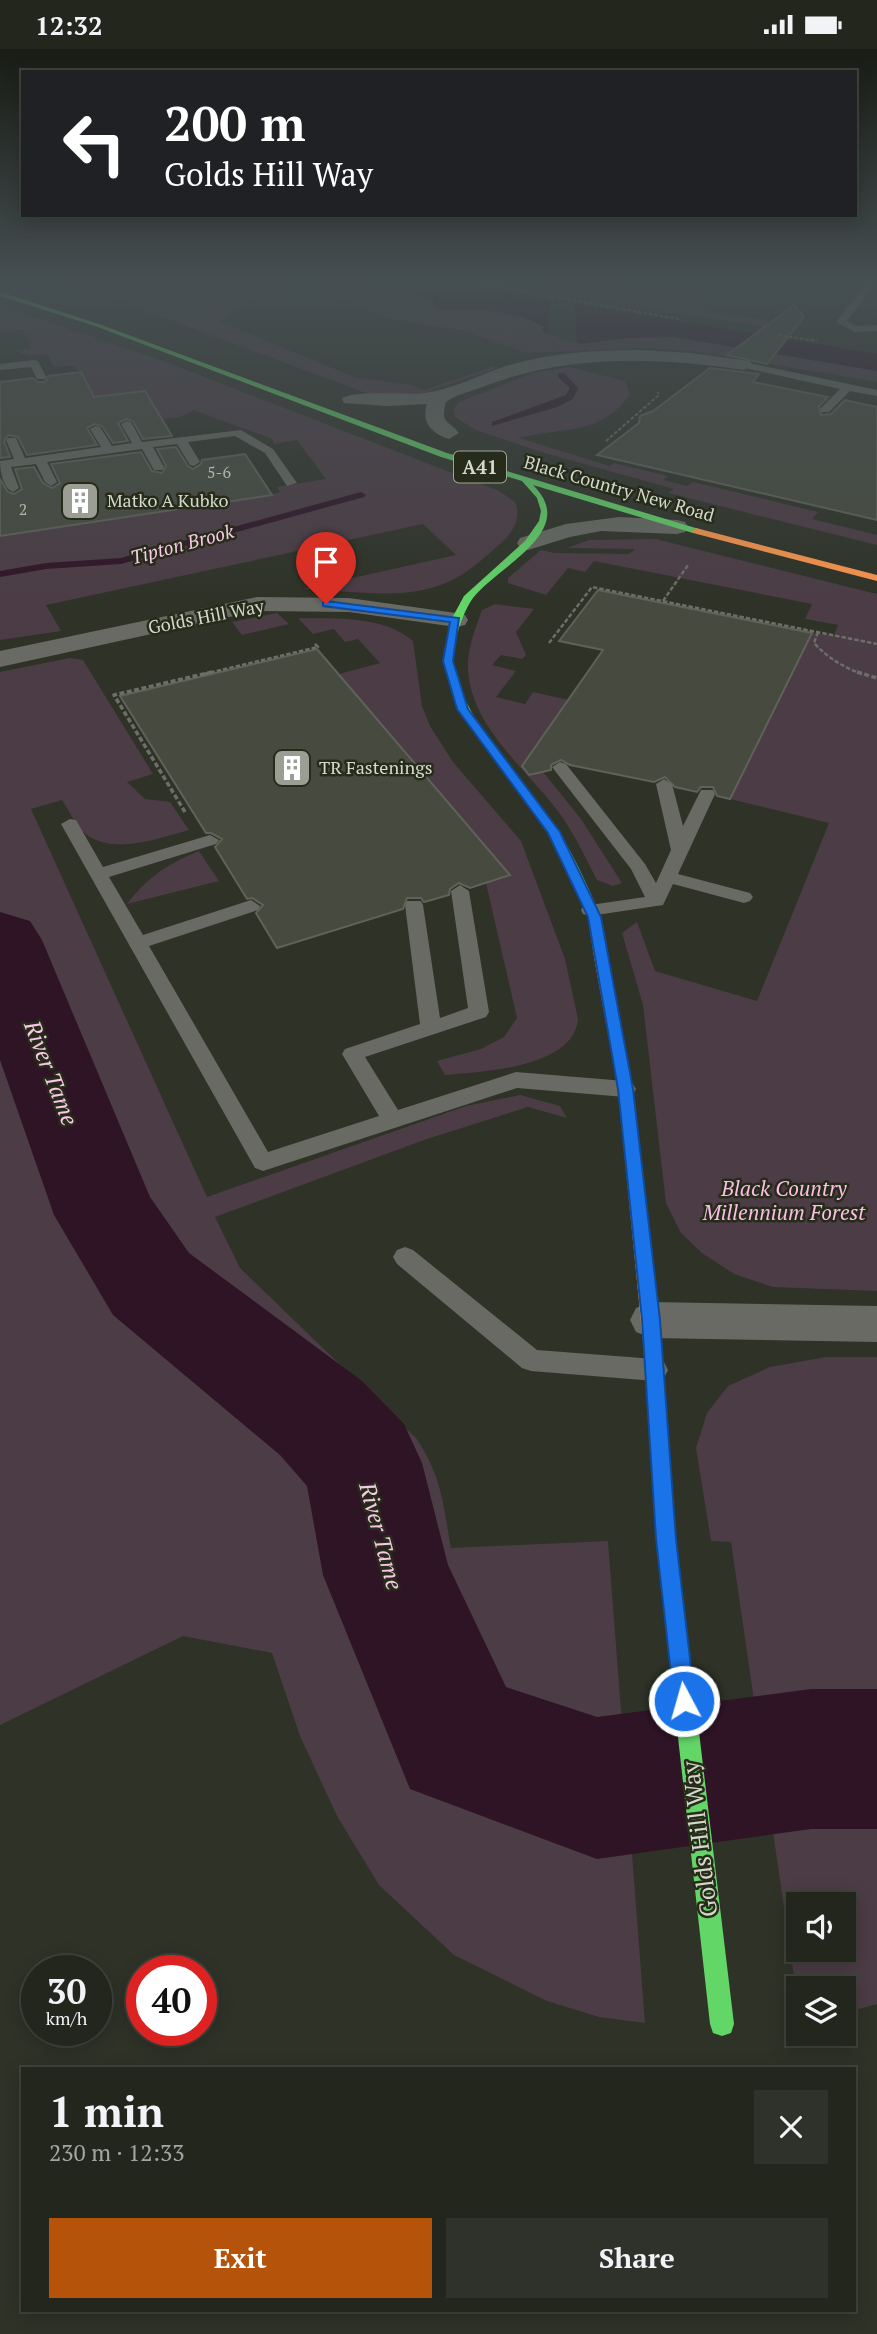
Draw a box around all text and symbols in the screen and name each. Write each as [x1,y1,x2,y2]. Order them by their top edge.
text: 12:32 [35,8,103,42]
text: 200 m [164,90,306,155]
icon: left [49,98,140,189]
text: Golds Hill Way [164,153,373,195]
street label: Black Country New Road [521,449,717,527]
road number: A41 [454,451,506,483]
house number: 5-6 [207,461,231,483]
building icon: Matko A Kubko [59,480,101,522]
place label: Matko A Kubko [107,488,229,512]
house number: 2 [19,498,27,520]
water label: Tipton Brook [127,518,237,569]
pin [296,532,356,604]
icon: arrive [307,543,345,581]
street label: Golds Hill Way [146,593,267,639]
building icon: TR Fastenings [271,747,313,789]
place label: TR Fastenings [319,755,432,779]
water label: River Tame [17,1015,86,1130]
park label: Black Country Millennium Forest [702,1174,866,1226]
water label: River Tame [352,1478,411,1593]
position arrow [647,1664,721,1738]
street label: Golds Hill Way [673,1759,724,1919]
map controls [786,1892,856,2046]
button: sound [786,1892,856,1962]
speed limit sign: 40 [126,1955,217,2046]
text: 30 [47,1968,86,2014]
button: layers [786,1976,856,2046]
text: km/h [46,2006,87,2030]
text: 1 min [49,2083,164,2139]
button: close [754,2090,828,2164]
text: 230 m · 12:33 [49,2137,184,2168]
button: Exit [49,2218,432,2298]
button: Share [446,2218,828,2298]

